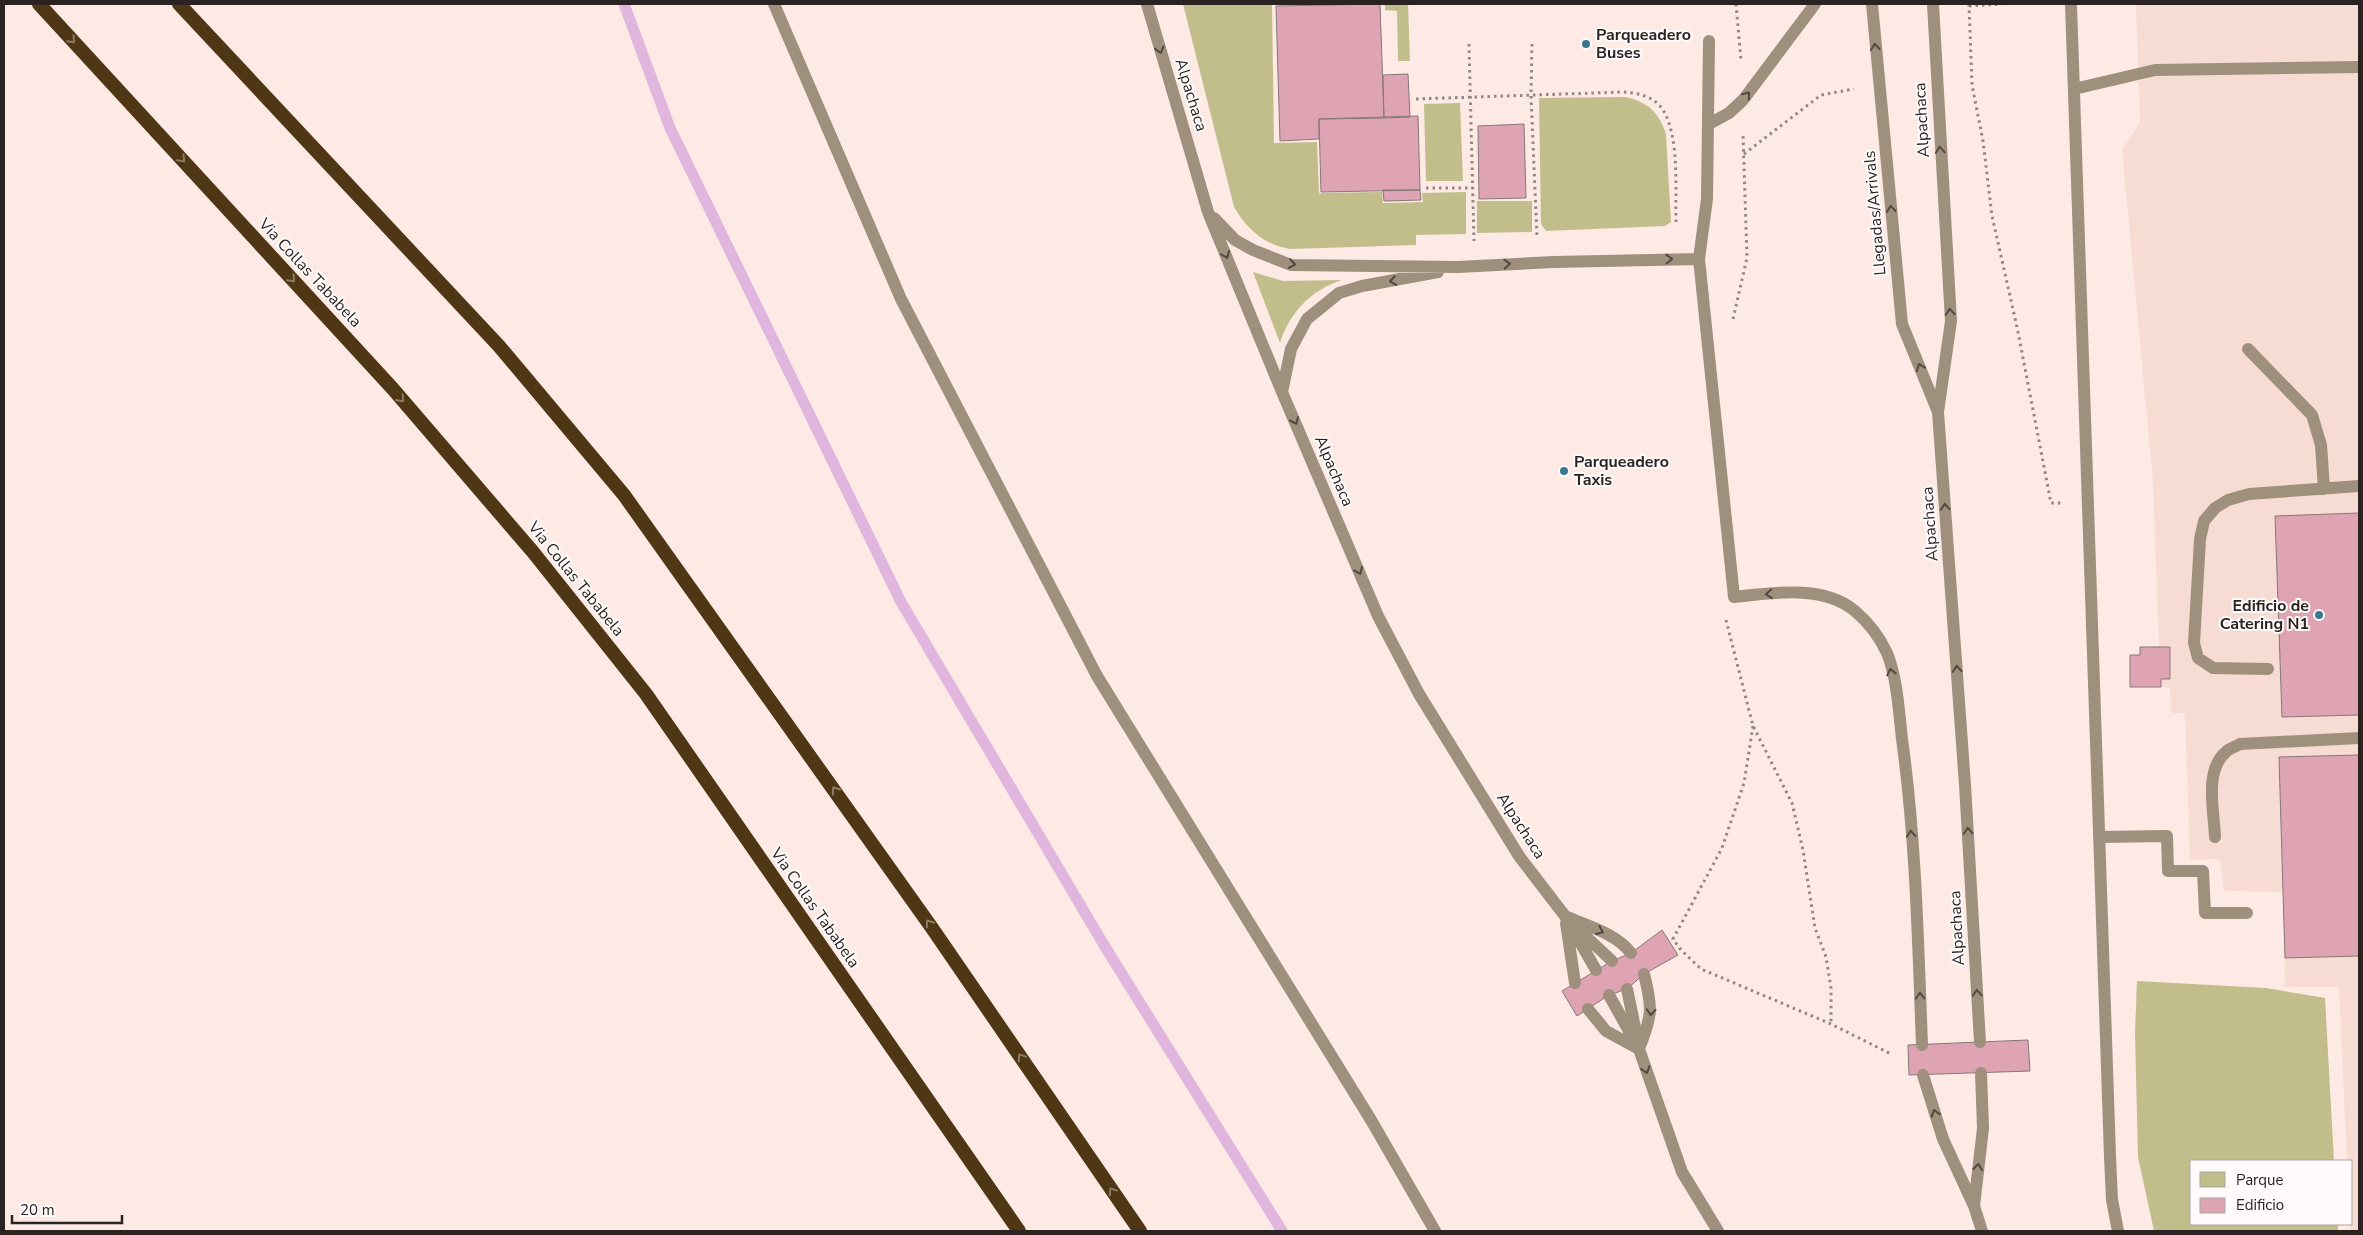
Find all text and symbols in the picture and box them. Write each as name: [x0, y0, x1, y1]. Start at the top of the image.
place label: Parqueadero Buses: [1596, 24, 1691, 64]
one-way arrow: [66, 34, 75, 43]
marker: Parqueadero Buses: [1580, 38, 1592, 50]
one-way arrow: [1870, 43, 1881, 51]
one-way arrow: [1155, 46, 1165, 54]
street label: Alpachaca: [1170, 56, 1212, 134]
street label: Alpachaca: [1909, 82, 1935, 158]
one-way arrow: [1741, 92, 1749, 101]
one-way arrow: [1935, 145, 1946, 153]
street label: Llegadas/Arrivals: [1859, 150, 1891, 276]
one-way arrow: [176, 154, 185, 163]
one-way arrow: [1886, 204, 1897, 212]
street label: Via Collas Tababela: [253, 213, 366, 332]
one-way arrow: [1220, 250, 1230, 259]
one-way arrow: [1665, 254, 1673, 265]
one-way arrow: [1287, 258, 1296, 268]
one-way arrow: [1503, 259, 1511, 270]
one-way arrow: [286, 273, 295, 282]
one-way arrow: [1389, 276, 1397, 286]
one-way arrow: [1945, 308, 1956, 316]
one-way arrow: [1915, 363, 1926, 372]
one-way arrow: [396, 393, 405, 402]
one-way arrow: [1289, 417, 1299, 425]
street label: Alpachaca: [1309, 432, 1359, 510]
place label: Parqueadero Taxis: [1574, 451, 1669, 491]
marker: Parqueadero Taxis: [1558, 465, 1570, 477]
street label: Alpachaca: [1916, 486, 1944, 562]
one-way arrow: [1940, 503, 1951, 511]
street label: Via Collas Tababela: [522, 516, 629, 641]
one-way arrow: [1352, 566, 1363, 575]
one-way arrow: [1765, 588, 1773, 599]
place label: Edificio de Catering N1: [2220, 595, 2309, 635]
marker: Edificio de Catering N1: [2313, 609, 2325, 621]
one-way arrow: [1951, 665, 1962, 673]
one-way arrow: [1887, 668, 1897, 677]
one-way arrow: [832, 787, 840, 796]
street label: Alpachaca: [1491, 789, 1551, 863]
one-way arrow: [1962, 827, 1973, 835]
one-way arrow: [1906, 829, 1917, 837]
street label: Via Collas Tababela: [765, 843, 865, 972]
street label: Alpachaca: [1944, 890, 1970, 966]
one-way arrow: [926, 919, 935, 928]
one-way arrow: [1595, 925, 1604, 936]
one-way arrow: [1972, 989, 1983, 997]
one-way arrow: [1914, 992, 1925, 1000]
one-way arrow: [1645, 1009, 1656, 1017]
one-way arrow: [1018, 1053, 1027, 1063]
one-way arrow: [1640, 1065, 1650, 1074]
one-way arrow: [1931, 1109, 1941, 1118]
legend: [2190, 1160, 2353, 1225]
one-way arrow: [1973, 1162, 1983, 1171]
text: Parque: [2236, 1170, 2284, 1190]
one-way arrow: [1109, 1187, 1118, 1197]
scale bar: [12, 1192, 122, 1224]
text: Edificio: [2236, 1195, 2284, 1215]
text: 20 m: [20, 1200, 55, 1220]

